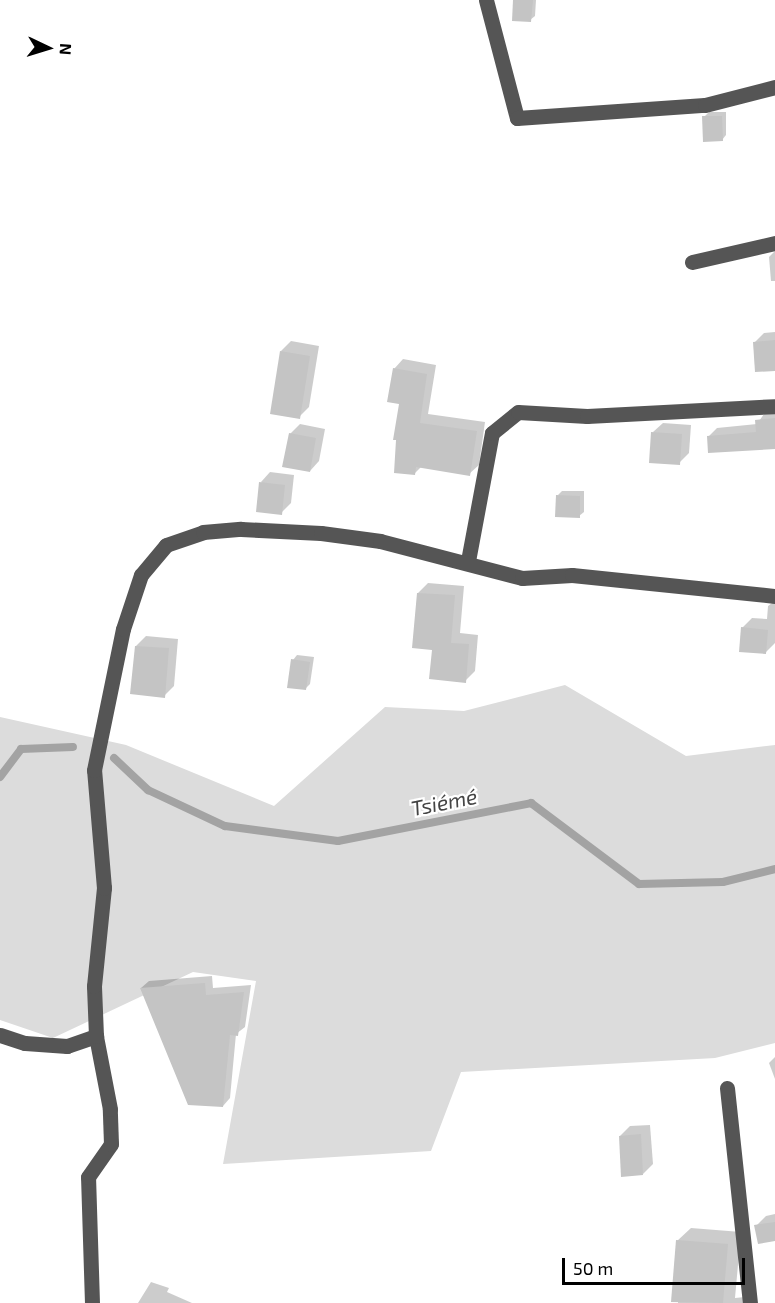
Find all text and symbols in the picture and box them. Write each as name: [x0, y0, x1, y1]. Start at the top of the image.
north arrow: [18, 18, 78, 78]
text: N: [57, 43, 76, 56]
water label: Tsiémé: [409, 783, 479, 821]
scale bar: [565, 1246, 748, 1284]
text: 50 m: [573, 1257, 613, 1279]

